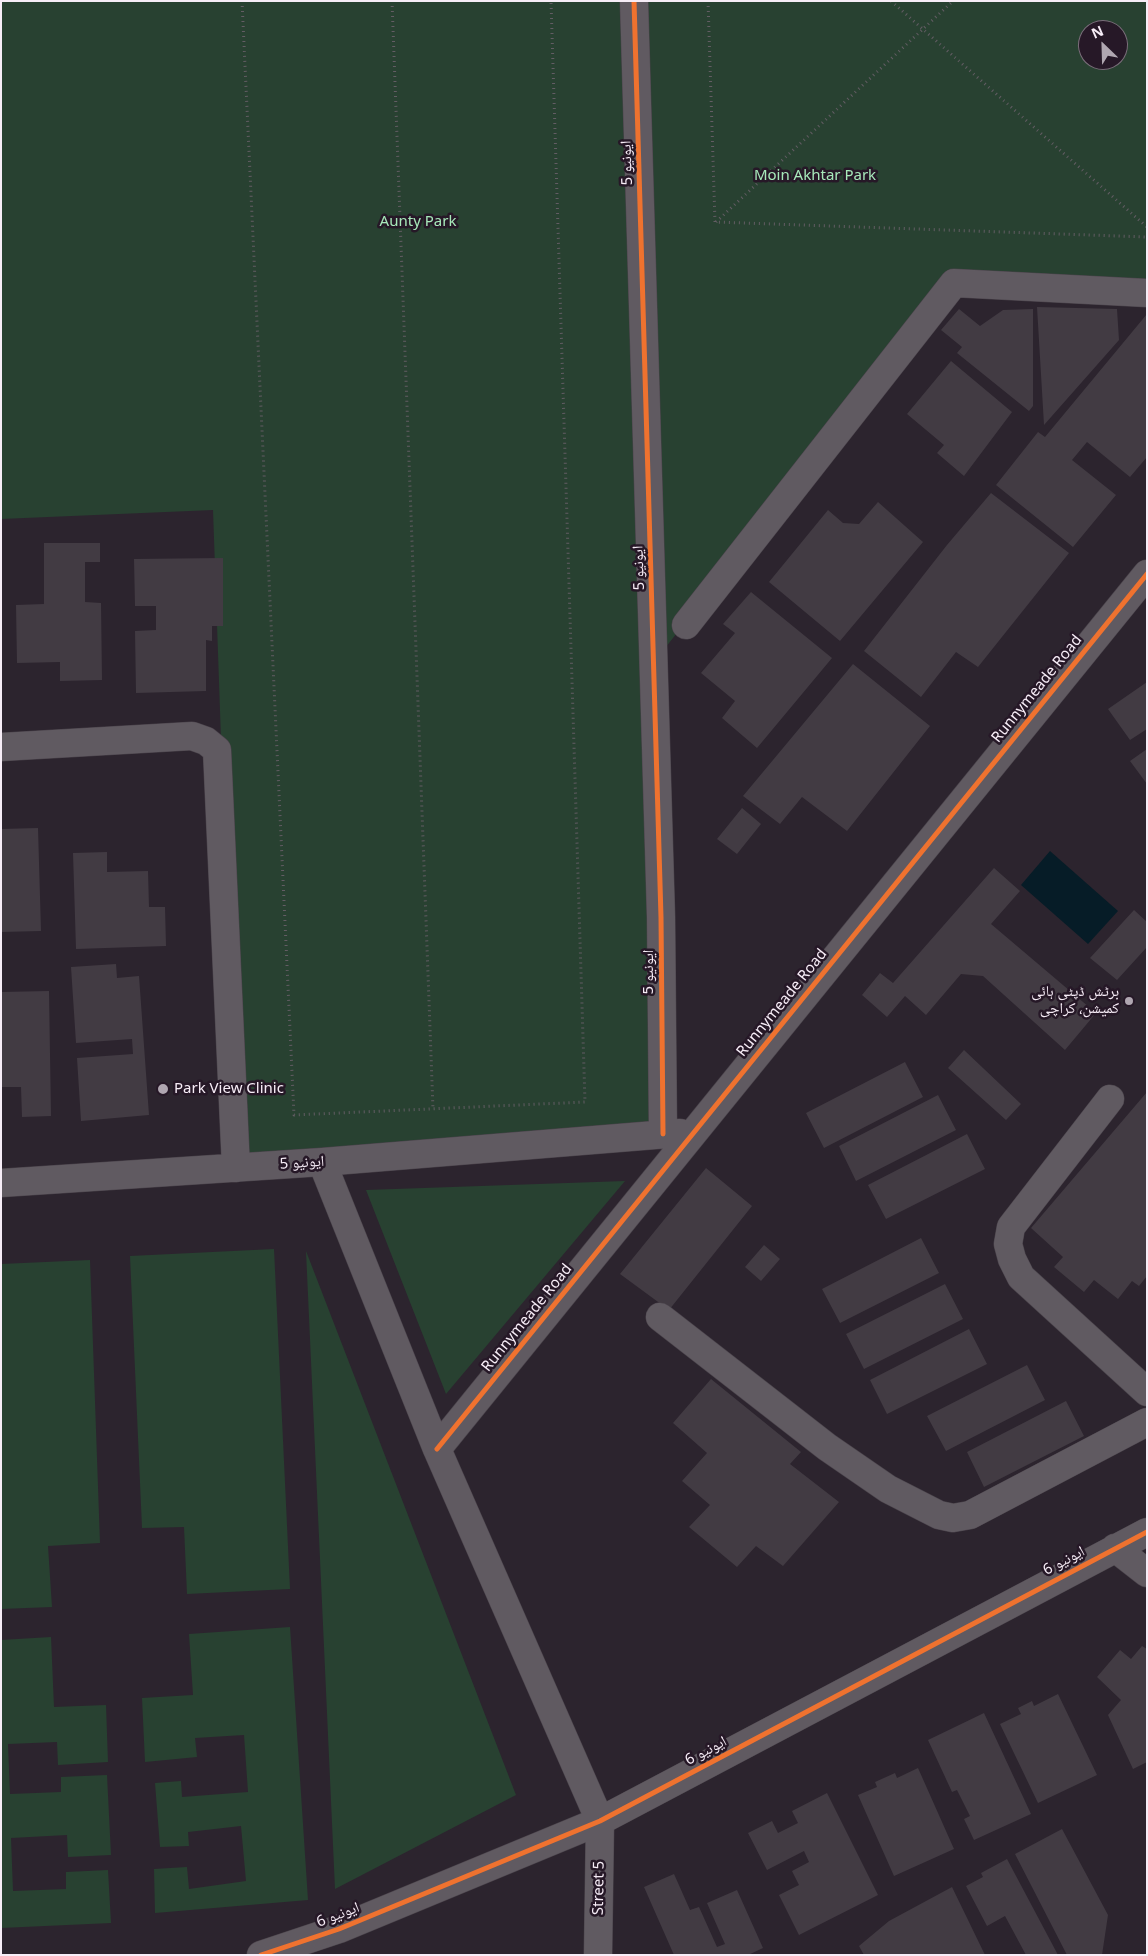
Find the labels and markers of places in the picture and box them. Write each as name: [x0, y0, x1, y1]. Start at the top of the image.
place label: برٹش ڈپٹی ہائی کمیشن، کراچی: [1031, 983, 1119, 1018]
marker: برٹش ڈپٹی ہائی کمیشن، کراچی: [1123, 995, 1135, 1007]
place label: Park View Clinic: [174, 1080, 284, 1098]
marker: Park View Clinic: [156, 1082, 170, 1096]

